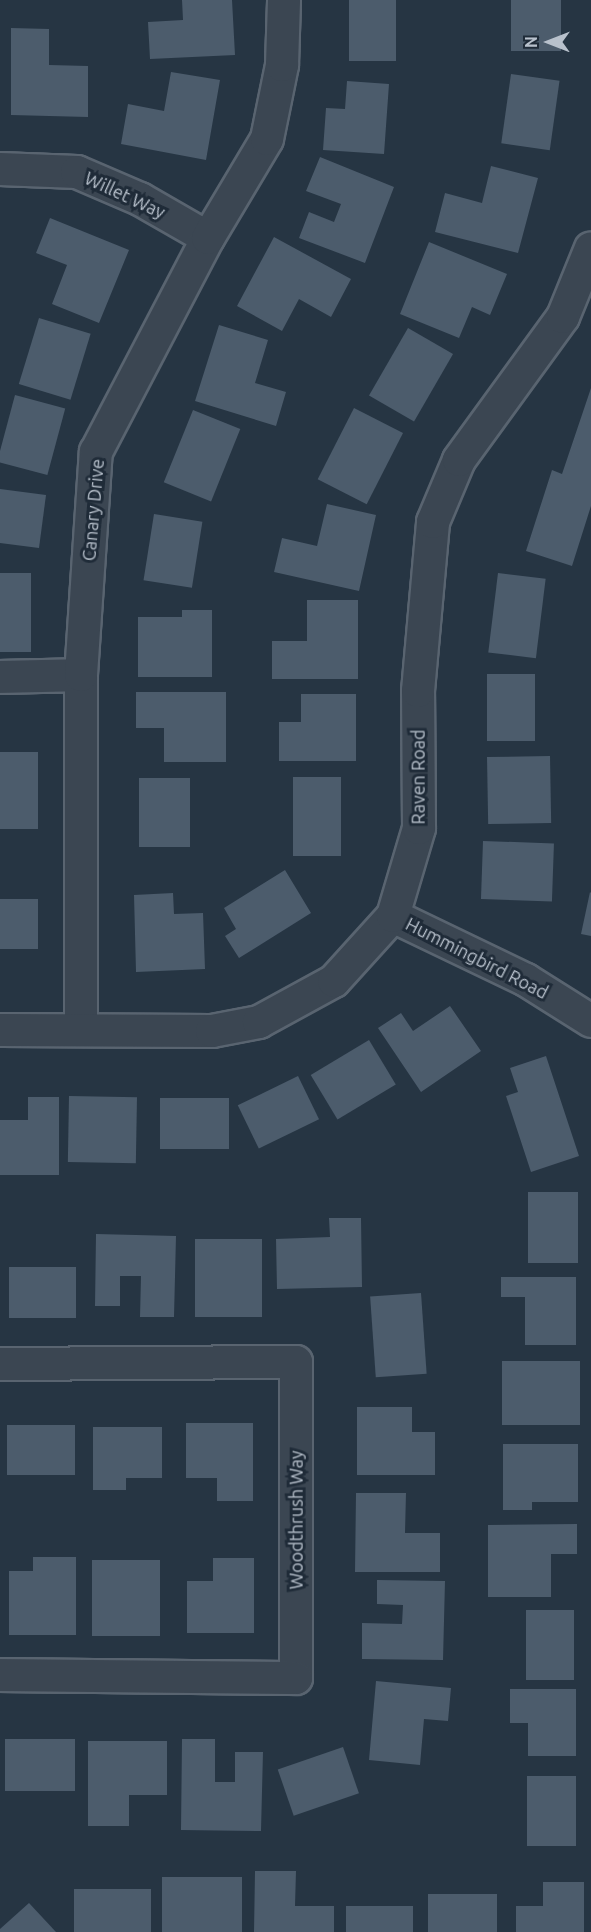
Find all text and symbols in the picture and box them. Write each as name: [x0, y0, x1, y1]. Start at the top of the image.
north arrow: [519, 12, 579, 72]
text: N: [522, 36, 540, 48]
street label: Willet Way: [81, 167, 169, 223]
street label: Canary Drive: [78, 458, 108, 562]
street label: Raven Road: [407, 730, 429, 824]
street label: Hummingbird Road: [402, 913, 552, 1003]
street label: Woodthrush Way: [285, 1451, 307, 1589]

